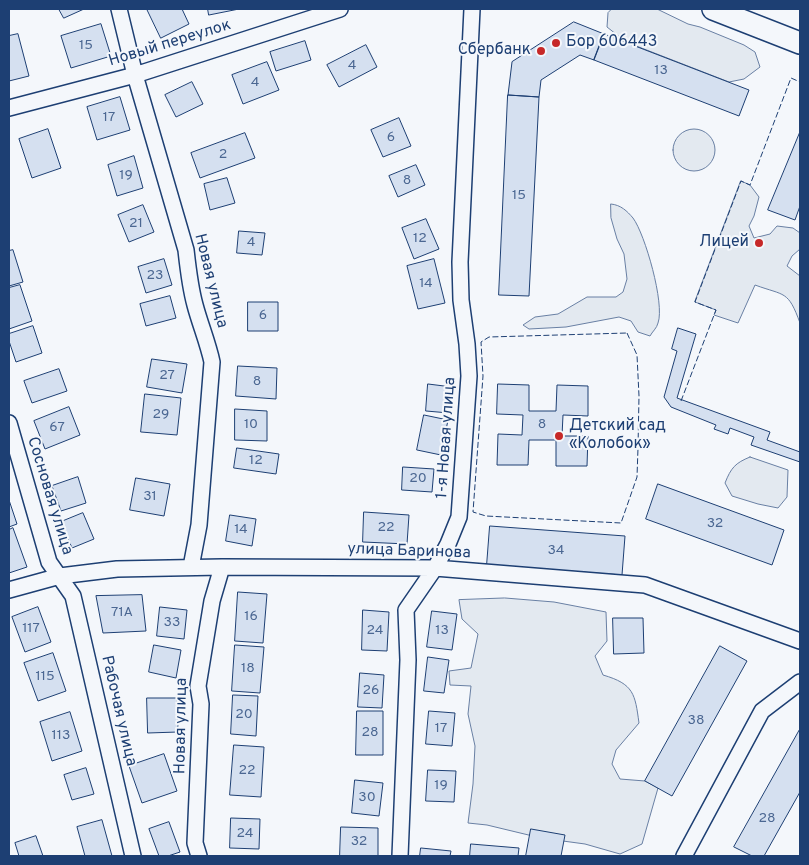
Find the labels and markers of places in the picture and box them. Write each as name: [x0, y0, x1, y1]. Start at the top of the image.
place label: Бор 606443: [566, 33, 657, 53]
marker: Бор 606443: [550, 37, 562, 49]
place label: Сбербанк: [458, 41, 531, 61]
marker: Сбербанк: [535, 45, 547, 57]
place label: Лицей: [699, 233, 749, 253]
marker: Лицей: [753, 237, 765, 249]
place label: Детский сад «Колобок»: [569, 417, 666, 455]
marker: Детский сад «Колобок»: [553, 430, 565, 442]

